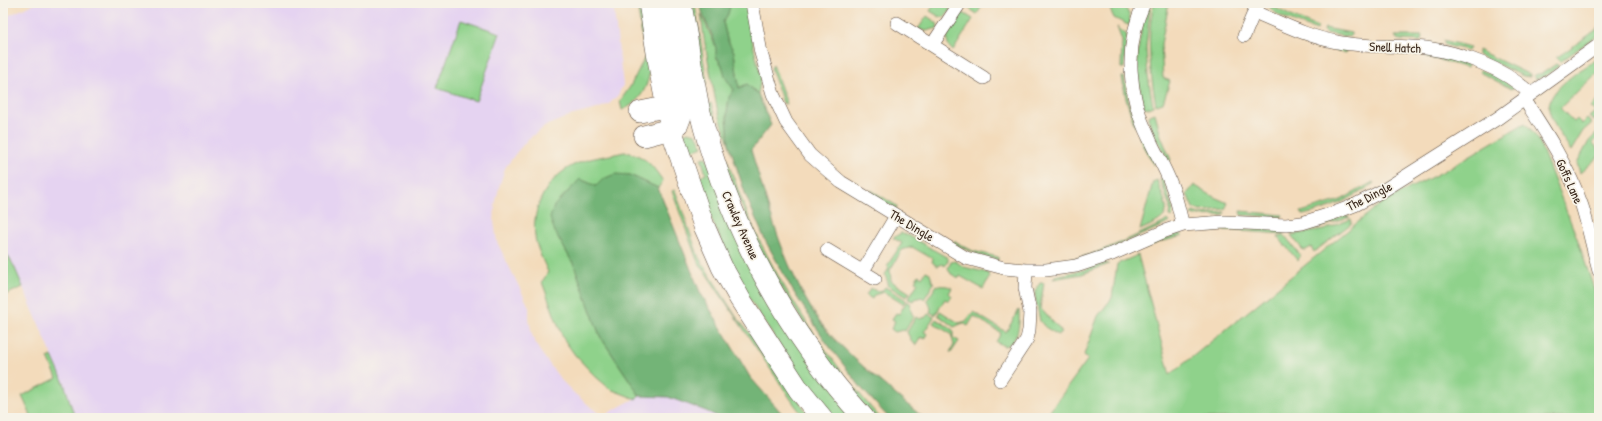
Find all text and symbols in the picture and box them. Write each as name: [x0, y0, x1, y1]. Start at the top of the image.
street label: Snell Hatch: [1369, 37, 1422, 57]
street label: Goffs Lane: [1552, 156, 1588, 206]
street label: The Dingle: [1343, 177, 1395, 215]
street label: Crawley Avenue: [718, 188, 764, 262]
street label: The Dingle: [886, 205, 938, 245]

